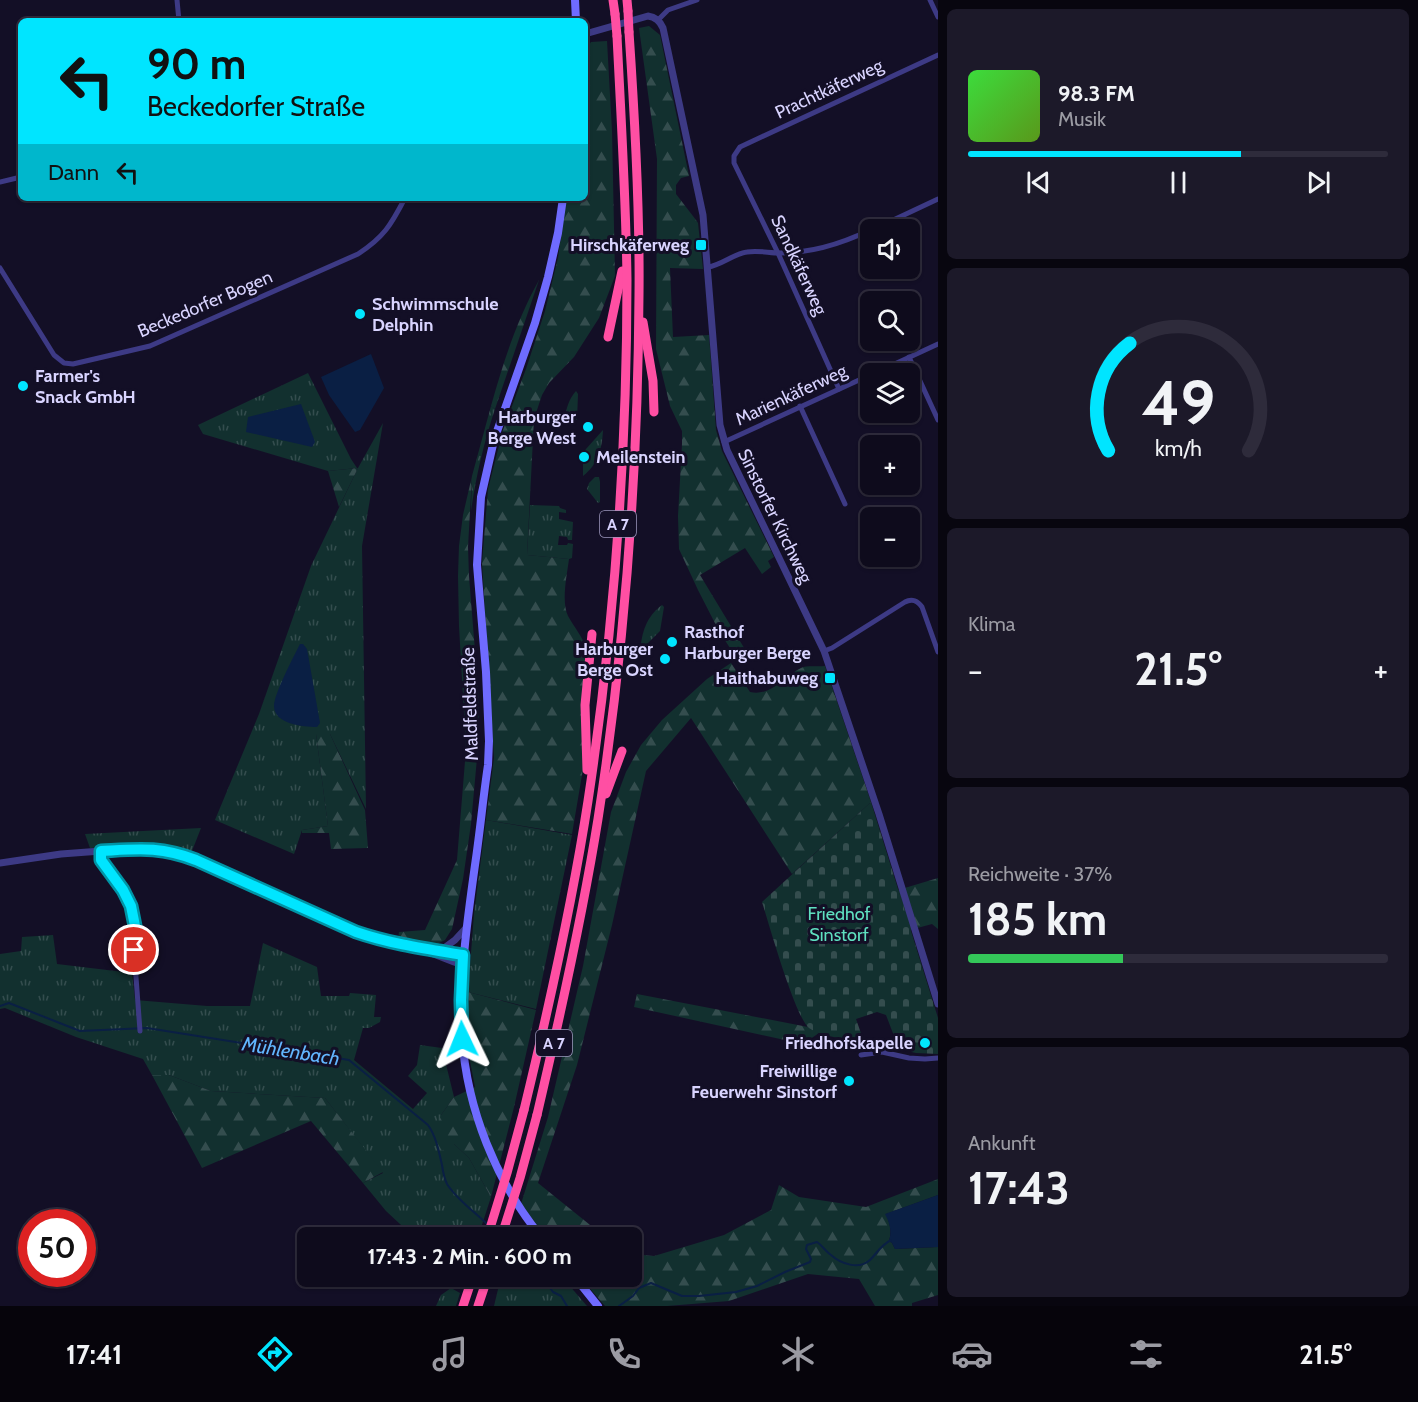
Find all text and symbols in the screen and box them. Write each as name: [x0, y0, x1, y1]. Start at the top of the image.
text: 90 m: [147, 38, 246, 90]
icon: left: [48, 42, 126, 120]
street label: Prachtkäferweg: [772, 54, 887, 124]
text: 98.3 FM: [1058, 80, 1135, 107]
text: Beckedorfer Straße: [147, 90, 365, 123]
text: Musik: [1058, 107, 1106, 131]
icon: left: [111, 156, 144, 189]
text: Dann: [48, 159, 99, 186]
icon: previous: [1022, 166, 1055, 199]
icon: pause: [1162, 166, 1195, 199]
icon: next: [1302, 166, 1335, 199]
street label: Sandkäferweg: [766, 212, 832, 319]
map controls: [860, 219, 920, 567]
button: sound: [860, 219, 920, 279]
place label: Hirschkäferweg: [570, 234, 689, 256]
marker: Hirschkäferweg: [694, 238, 708, 252]
street label: Beckedorfer Bogen: [134, 266, 276, 342]
button: search: [860, 291, 920, 351]
place label: Schwimmschule Delphin: [372, 293, 499, 336]
marker: Schwimmschule Delphin: [353, 307, 367, 321]
street label: Marienkäferweg: [732, 359, 851, 430]
button: layers: [860, 363, 920, 423]
place label: Farmer's Snack GmbH: [35, 365, 136, 408]
text: 49: [1141, 365, 1215, 441]
marker: Farmer's Snack GmbH: [16, 379, 30, 393]
place label: Harburger Berge West: [488, 406, 576, 449]
marker: Harburger Berge West: [581, 420, 595, 434]
button: +: [860, 435, 920, 495]
text: km/h: [1155, 435, 1201, 461]
street label: Sinstorfer Kirchweg: [733, 445, 818, 588]
place label: Meilenstein: [596, 446, 686, 468]
marker: Meilenstein: [577, 450, 591, 464]
button: −: [860, 507, 920, 567]
road number: A 7: [600, 511, 636, 537]
text: Klima: [968, 612, 1015, 636]
place label: Rasthof Harburger Berge: [684, 621, 811, 664]
marker: Rasthof Harburger Berge: [665, 635, 679, 649]
place label: Harburger Berge Ost: [575, 638, 653, 681]
text: 21.5°: [1134, 642, 1222, 696]
street label: Maldfeldstraße: [457, 647, 483, 761]
text: −: [968, 650, 983, 690]
text: +: [1373, 650, 1388, 690]
marker: Harburger Berge Ost: [658, 652, 672, 666]
place label: Haithabuweg: [715, 667, 818, 689]
marker: Haithabuweg: [823, 671, 837, 685]
text: Reichweite · 37%: [968, 862, 1112, 886]
text: 185 km: [968, 892, 1107, 946]
park label: Friedhof Sinstorf: [808, 903, 870, 946]
pin: [108, 924, 159, 975]
icon: arrive: [117, 933, 150, 966]
position arrow: [430, 1007, 494, 1071]
road number: A 7: [536, 1030, 572, 1056]
water label: Mühlenbach: [240, 1031, 341, 1071]
place label: Friedhofskapelle: [785, 1032, 913, 1054]
marker: Friedhofskapelle: [918, 1036, 932, 1050]
place label: Freiwillige Feuerwehr Sinstorf: [691, 1060, 837, 1103]
marker: Freiwillige Feuerwehr Sinstorf: [842, 1074, 856, 1088]
text: Ankunft: [968, 1131, 1035, 1155]
text: 17:43: [968, 1161, 1070, 1215]
speed limit sign: 50: [18, 1209, 96, 1287]
text: 17:43 · 2 Min. · 600 m: [367, 1243, 572, 1270]
icon: directions: [254, 1333, 296, 1375]
icon: music: [429, 1333, 471, 1375]
icon: phone: [603, 1333, 645, 1375]
icon: climate: [777, 1333, 819, 1375]
icon: car: [951, 1333, 993, 1375]
icon: filters: [1125, 1333, 1167, 1375]
text: 17:41: [66, 1338, 122, 1371]
text: 21.5°: [1299, 1338, 1352, 1371]

